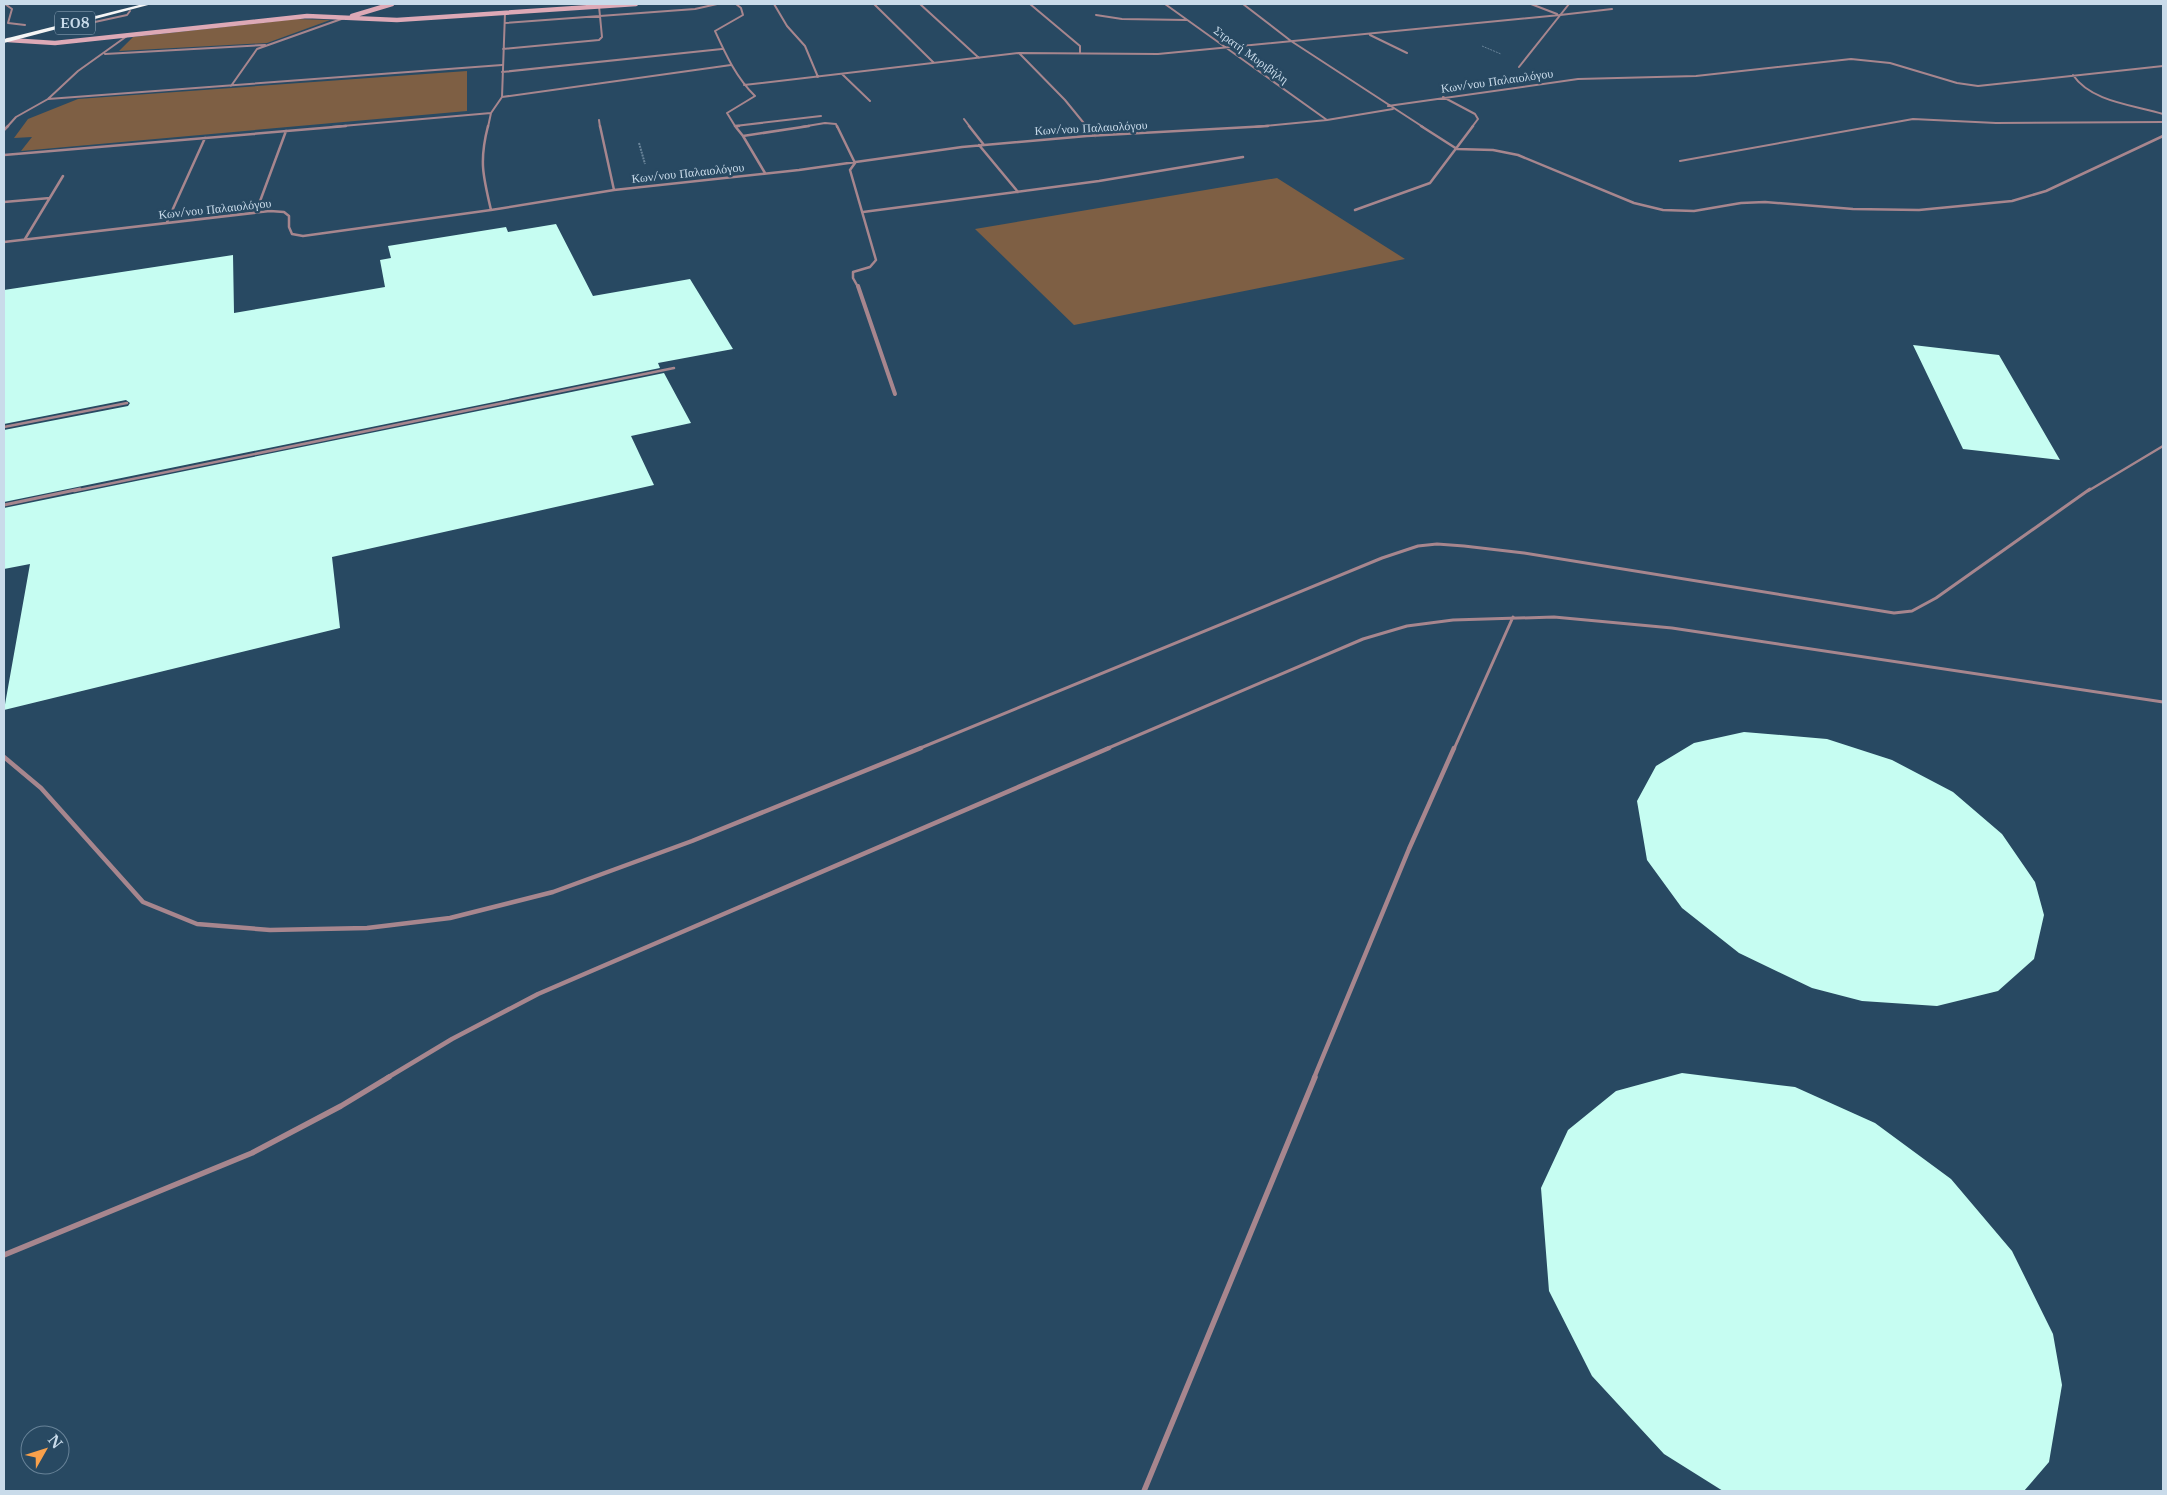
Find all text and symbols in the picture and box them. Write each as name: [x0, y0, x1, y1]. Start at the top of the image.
road number: ΕΟ8: [55, 12, 95, 34]
street label: Στρατή Μυριβήλη: [1211, 22, 1292, 87]
street label: Κων/νου Παλαιολόγου: [1440, 65, 1554, 96]
street label: Κων/νου Παλαιολόγου: [1034, 117, 1148, 138]
street label: Κων/νου Παλαιολόγου: [631, 159, 745, 186]
street label: Κων/νου Παλαιολόγου: [158, 195, 272, 222]
north arrow: [20, 1425, 70, 1475]
text: N: [44, 1431, 66, 1453]

